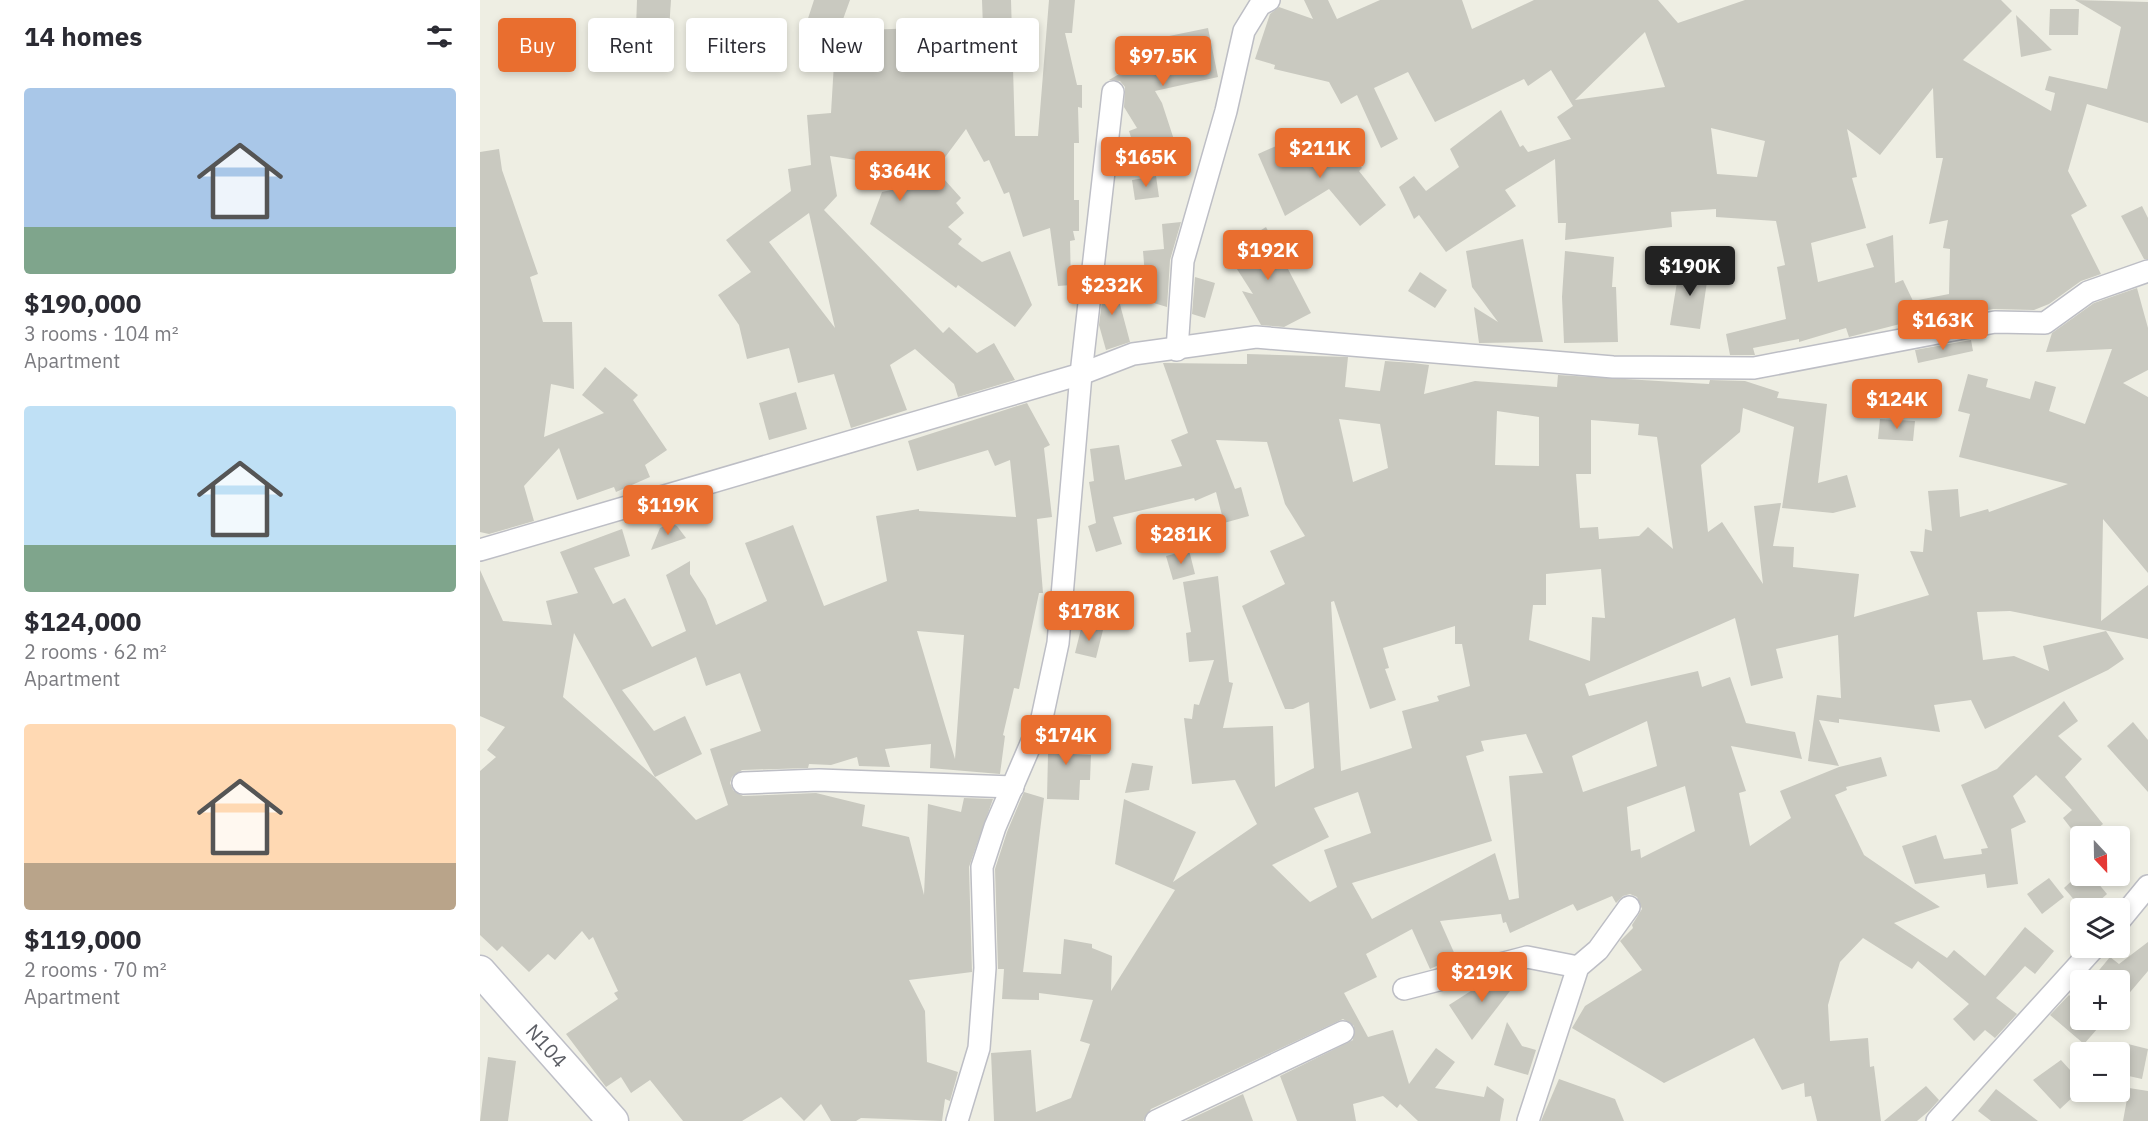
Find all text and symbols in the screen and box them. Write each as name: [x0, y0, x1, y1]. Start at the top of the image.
chip: Buy: [498, 18, 576, 72]
chip: Rent: [588, 18, 674, 72]
chip: Filters: [686, 18, 787, 72]
chip: New: [799, 18, 884, 72]
chip: Apartment: [896, 18, 1039, 72]
text: 14 homes: [24, 19, 142, 53]
icon: filters: [423, 20, 456, 53]
pin: $97.5K: [1114, 36, 1212, 87]
text: $97.5K: [1129, 42, 1197, 69]
icon: home: [186, 127, 294, 235]
pin: $211K: [1278, 128, 1362, 179]
text: $211K: [1289, 134, 1351, 161]
pin: $165K: [1104, 137, 1188, 188]
text: $165K: [1115, 143, 1177, 170]
pin: $364K: [858, 151, 942, 202]
text: $364K: [869, 157, 931, 184]
pin: $192K: [1226, 230, 1310, 281]
text: $192K: [1237, 236, 1299, 263]
pin: $190K: [1648, 246, 1732, 297]
text: $190K: [1659, 252, 1721, 279]
pin: $232K: [1070, 265, 1154, 316]
text: $232K: [1081, 271, 1143, 298]
text: $190,000: [24, 286, 141, 320]
pin: $163K: [1901, 300, 1985, 351]
text: $163K: [1912, 306, 1974, 333]
text: 3 rooms · 104 m²: [24, 320, 179, 347]
text: Apartment: [24, 347, 120, 374]
pin: $124K: [1855, 379, 1939, 430]
text: $124K: [1866, 385, 1928, 412]
icon: home: [186, 445, 294, 553]
pin: $119K: [626, 485, 710, 536]
text: $119K: [637, 491, 699, 518]
pin: $281K: [1139, 514, 1223, 565]
text: $281K: [1150, 520, 1212, 547]
pin: $178K: [1047, 591, 1131, 642]
text: $178K: [1058, 597, 1120, 624]
text: $124,000: [24, 604, 141, 638]
text: 2 rooms · 62 m²: [24, 638, 167, 665]
text: Apartment: [24, 665, 120, 692]
pin: $174K: [1024, 715, 1108, 766]
text: $174K: [1035, 721, 1097, 748]
icon: home: [186, 763, 294, 871]
north arrow: [2070, 826, 2130, 886]
map controls: [2070, 826, 2130, 1102]
button: layers: [2070, 898, 2130, 958]
text: $119,000: [24, 922, 141, 956]
pin: $219K: [1440, 952, 1524, 1003]
text: 2 rooms · 70 m²: [24, 956, 167, 983]
text: $219K: [1451, 958, 1513, 985]
button: +: [2070, 970, 2130, 1030]
text: Apartment: [24, 983, 120, 1010]
street label: N104: [520, 1018, 573, 1073]
button: −: [2070, 1042, 2130, 1102]

